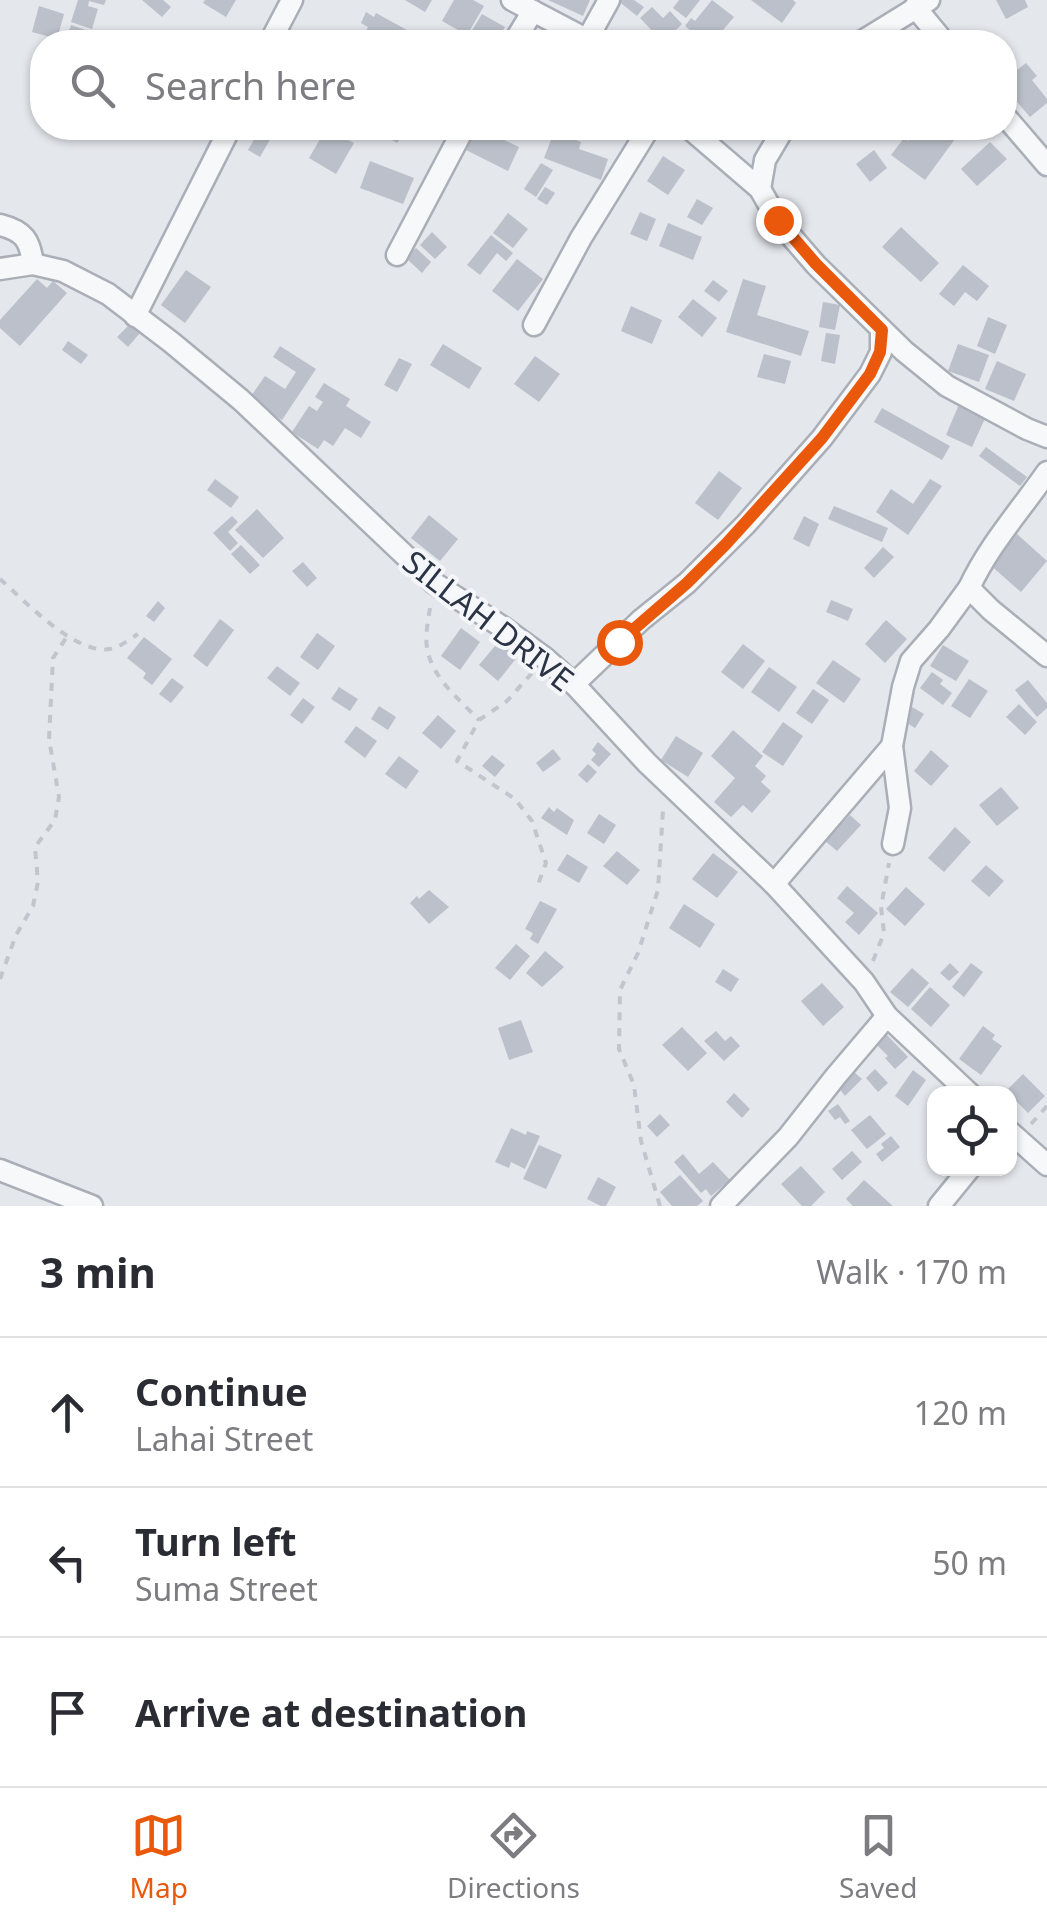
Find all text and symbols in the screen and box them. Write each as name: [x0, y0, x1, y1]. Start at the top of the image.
search box: [30, 30, 1017, 140]
icon: search: [65, 58, 120, 113]
text: Search here: [145, 59, 356, 111]
route end: [756, 198, 802, 244]
street label: SILLAH DRIVE: [395, 540, 583, 700]
route start: [597, 620, 643, 666]
map controls: [927, 1086, 1017, 1176]
button: locate: [927, 1086, 1017, 1176]
text: 3 min: [40, 1243, 156, 1300]
text: Walk · 170 m: [816, 1250, 1007, 1293]
text: Continue: [135, 1365, 308, 1417]
icon: ahead: [40, 1385, 95, 1440]
text: 120 m: [914, 1391, 1007, 1434]
text: Lahai Street: [135, 1417, 313, 1460]
text: Turn left: [135, 1515, 297, 1567]
icon: left: [40, 1535, 95, 1590]
text: 50 m: [932, 1541, 1007, 1584]
text: Suma Street: [135, 1567, 318, 1610]
icon: arrive: [40, 1685, 95, 1740]
text: Arrive at destination: [135, 1686, 527, 1738]
tab: Map: [130, 1808, 188, 1906]
tab: Directions: [447, 1808, 580, 1906]
tab: Saved: [839, 1808, 917, 1906]

